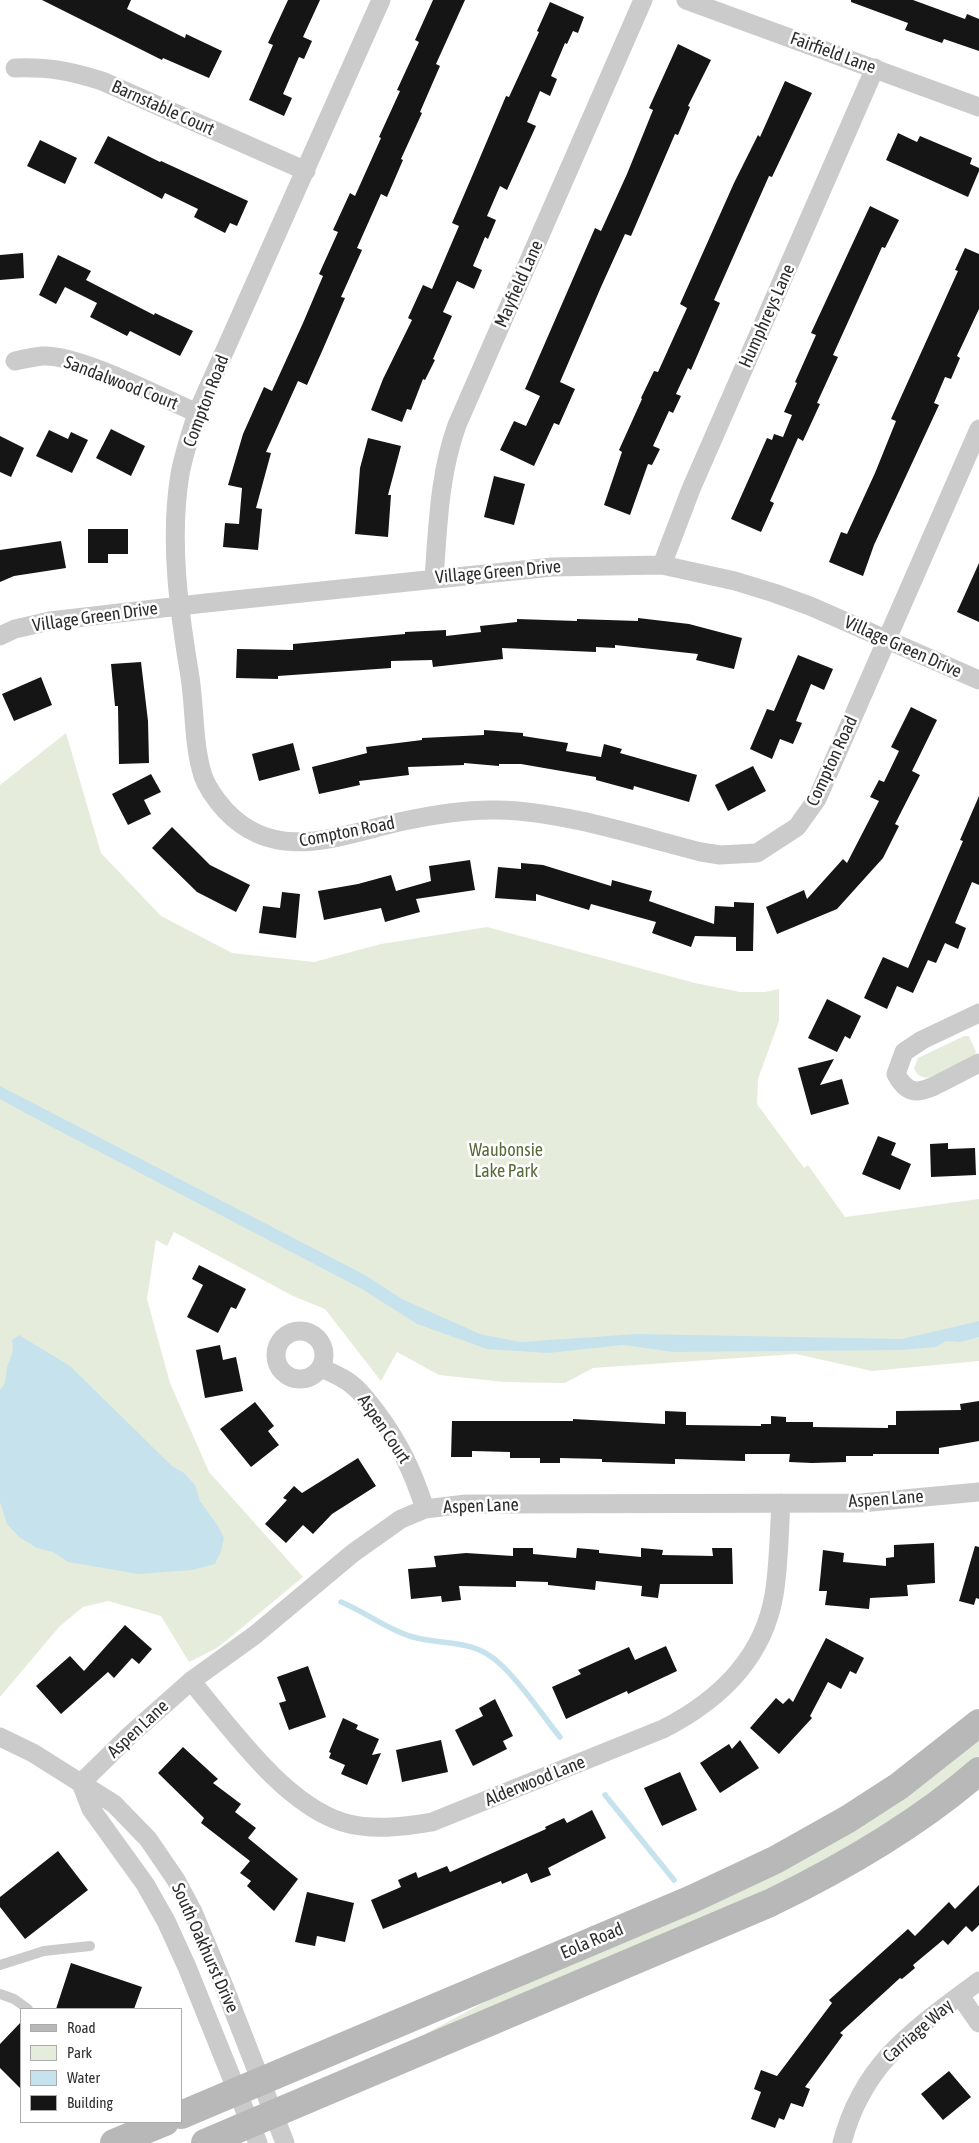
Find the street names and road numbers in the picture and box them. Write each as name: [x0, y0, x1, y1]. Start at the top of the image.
street label: Fairfield Lane: [787, 28, 879, 78]
street label: Barnstable Court: [108, 76, 218, 140]
street label: Mayfield Lane: [490, 237, 548, 331]
street label: Humphreys Lane: [735, 261, 799, 371]
street label: Sandalwood Court: [61, 351, 181, 415]
street label: Compton Road: [179, 352, 233, 450]
street label: Village Green Drive: [434, 556, 562, 588]
street label: Village Green Drive: [31, 598, 159, 636]
street label: Village Green Drive: [841, 611, 965, 683]
street label: Compton Road: [802, 712, 862, 810]
street label: Compton Road: [297, 812, 397, 852]
street label: Aspen Court: [353, 1390, 415, 1468]
street label: Aspen Lane: [848, 1486, 924, 1512]
street label: Aspen Lane: [443, 1494, 519, 1518]
street label: Aspen Lane: [103, 1695, 173, 1763]
street label: Alderwood Lane: [482, 1751, 588, 1811]
street label: South Oakhurst Drive: [167, 1880, 243, 2016]
street label: Eola Road: [557, 1918, 627, 1964]
street label: Carriage Way: [878, 1995, 958, 2067]

